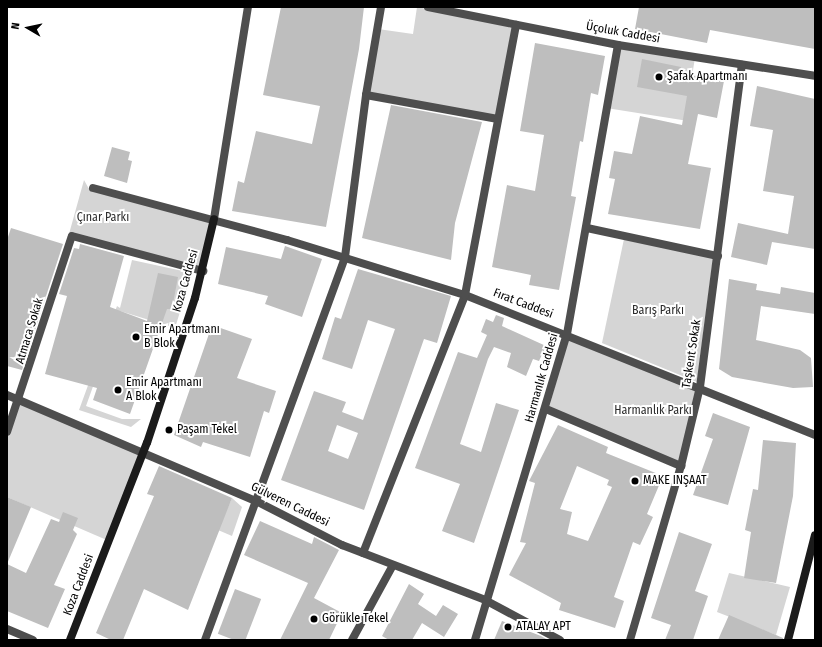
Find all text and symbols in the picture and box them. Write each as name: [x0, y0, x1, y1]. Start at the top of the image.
north arrow: [8, 8, 48, 48]
street label: Üçoluk Caddesi: [585, 19, 661, 47]
text: N: [9, 22, 23, 30]
place label: Şafak Apartmanı: [667, 70, 748, 84]
marker: Şafak Apartmanı: [654, 72, 664, 82]
park label: Çınar Parkı: [77, 211, 129, 225]
street label: Koza Caddesi: [170, 248, 202, 314]
street label: Fırat Caddesi: [491, 286, 555, 322]
street label: Atmaca Sokak: [13, 296, 47, 366]
park label: Barış Parkı: [632, 304, 684, 318]
street label: Taşkent Sokak: [679, 319, 705, 389]
place label: Emir Apartmanı B Blok: [144, 323, 220, 351]
marker: Emir Apartmanı B Blok: [131, 332, 141, 342]
street label: Harmanlık Caddesi: [522, 332, 562, 424]
place label: Emir Apartmanı A Blok: [126, 376, 202, 404]
marker: Emir Apartmanı A Blok: [113, 385, 123, 395]
park label: Harmanlık Parkı: [614, 404, 692, 418]
place label: Paşam Tekel: [177, 423, 237, 437]
marker: Paşam Tekel: [164, 425, 174, 435]
place label: MAKE INŞAAT: [643, 474, 707, 488]
marker: MAKE INŞAAT: [630, 476, 640, 486]
street label: Gülveren Caddesi: [249, 480, 331, 530]
street label: Koza Caddesi: [61, 552, 97, 618]
place label: Görükle Tekel: [322, 612, 389, 626]
marker: Görükle Tekel: [309, 614, 319, 624]
place label: ATALAY APT: [516, 620, 571, 634]
marker: ATALAY APT: [503, 622, 513, 632]

